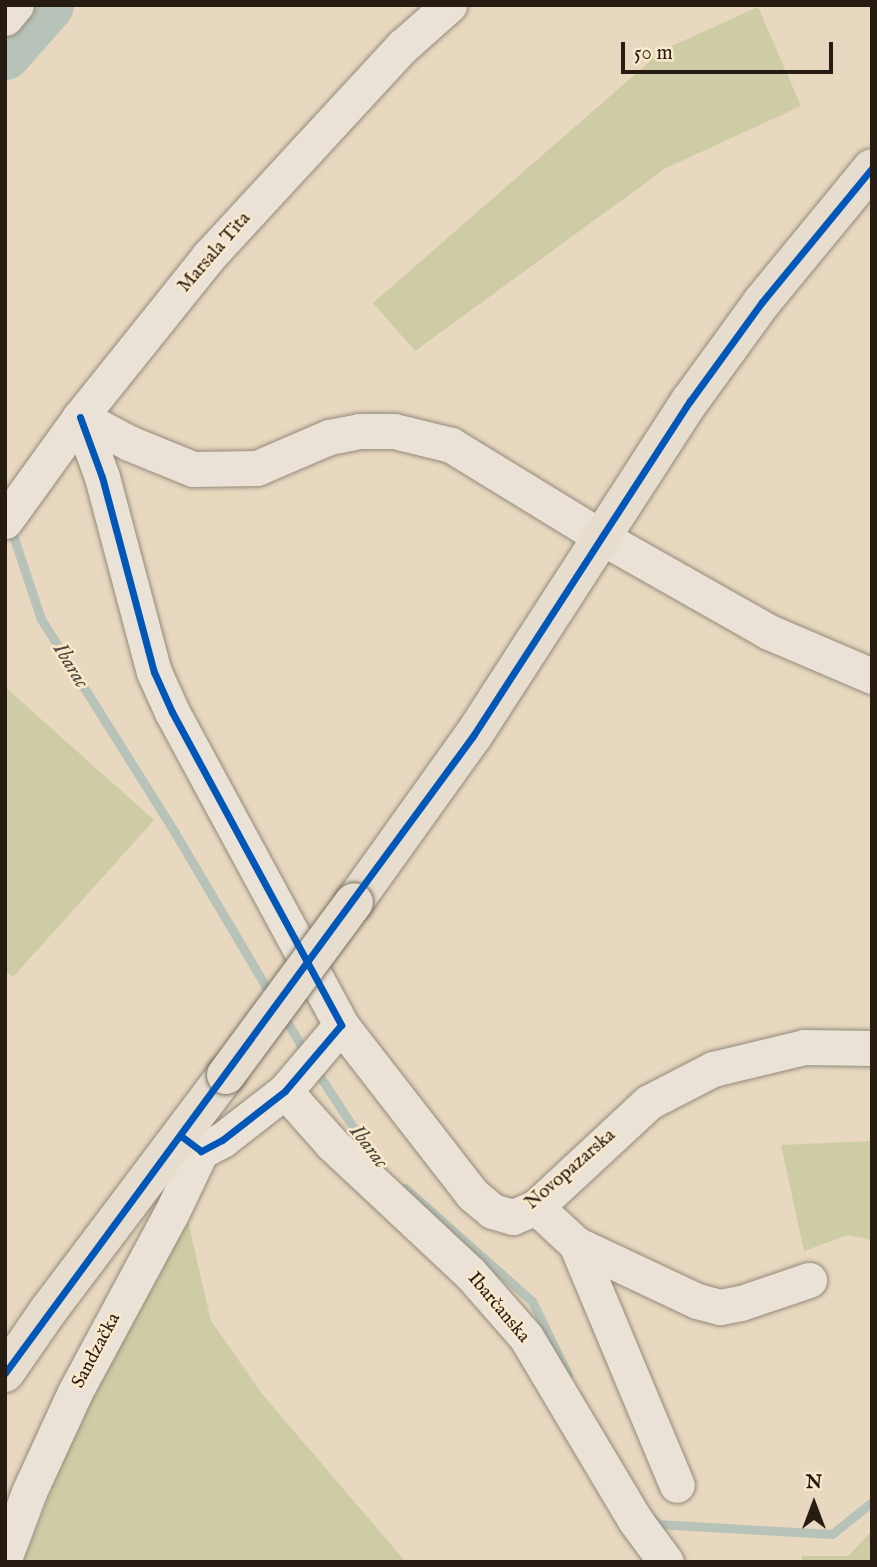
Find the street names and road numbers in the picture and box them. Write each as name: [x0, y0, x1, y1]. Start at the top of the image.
street label: Marsala Tita: [174, 208, 256, 298]
street label: Novopazarska: [521, 1125, 621, 1215]
street label: Ibarčanska: [462, 1268, 534, 1348]
street label: Sandzačka: [68, 1310, 126, 1392]

